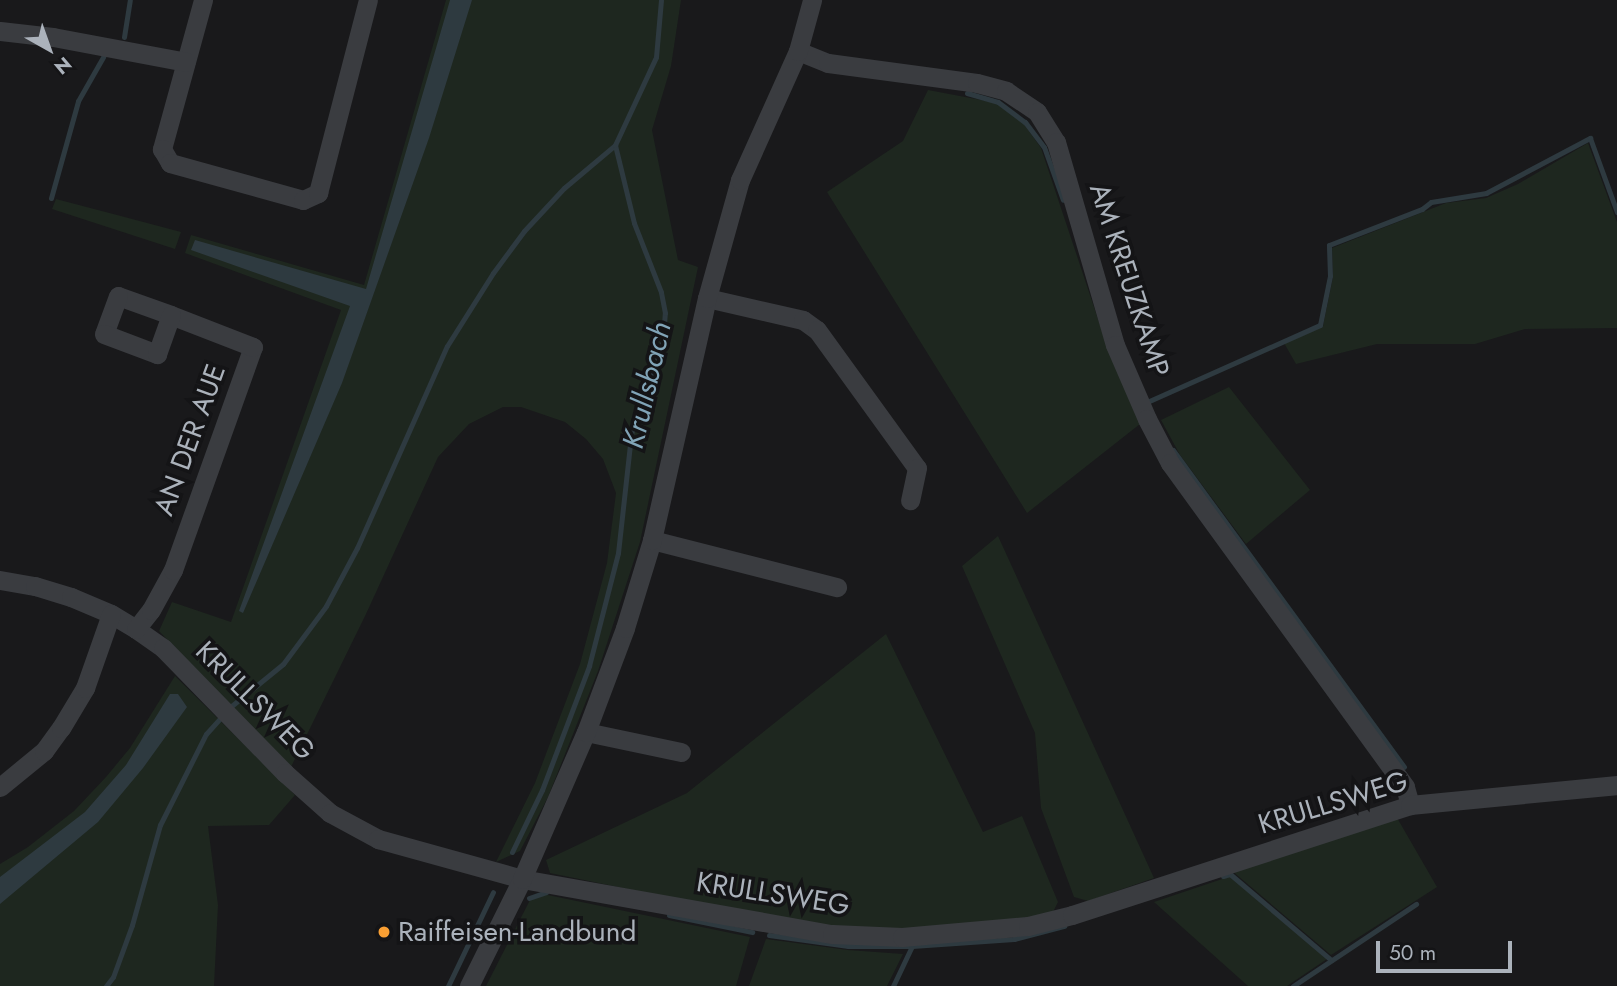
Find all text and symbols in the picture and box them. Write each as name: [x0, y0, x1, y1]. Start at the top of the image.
north arrow: [14, 14, 84, 84]
text: N: [48, 50, 77, 81]
street label: AM KREUZKAMP: [1082, 179, 1176, 381]
water label: Krullsbach: [615, 318, 679, 452]
street label: AN DER AUE: [147, 360, 233, 520]
street label: KRULLSWEG: [189, 635, 321, 767]
street label: KRULLSWEG: [1254, 764, 1412, 842]
street label: KRULLSWEG: [694, 865, 852, 923]
place label: Raiffeisen-Landbund: [398, 915, 636, 949]
marker: Raiffeisen-Landbund: [376, 924, 392, 940]
scale bar: [1379, 926, 1516, 970]
text: 50 m: [1389, 938, 1436, 968]

